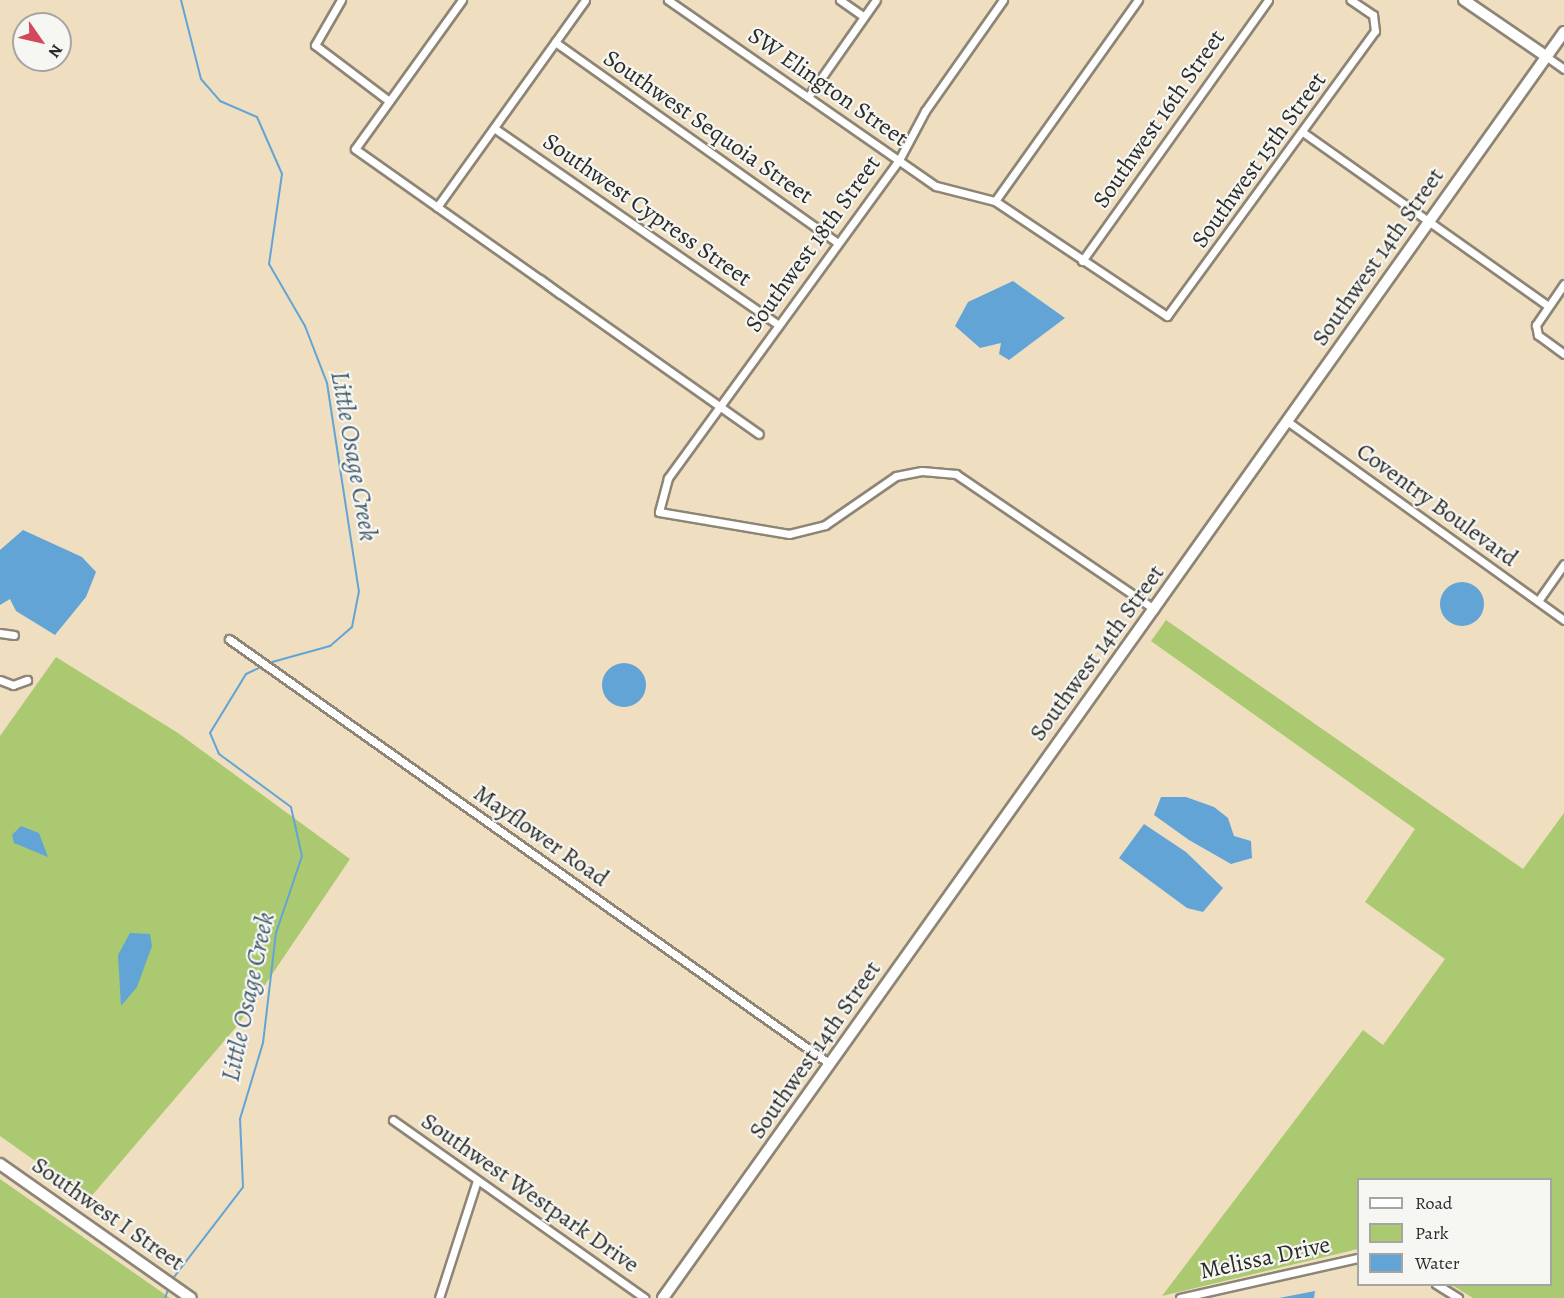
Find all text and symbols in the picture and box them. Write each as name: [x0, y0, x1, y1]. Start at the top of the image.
north arrow: [12, 12, 72, 72]
street label: SW Elington Street: [742, 21, 914, 153]
street label: Southwest 16th Street: [1087, 24, 1231, 214]
text: N: [43, 40, 68, 62]
street label: Southwest Sequoia Street: [598, 44, 818, 210]
street label: Southwest 15th Street: [1186, 67, 1332, 253]
street label: Southwest Cypress Street: [537, 127, 757, 293]
street label: Southwest 18th Street: [739, 150, 887, 338]
street label: Southwest 14th Street: [1306, 162, 1450, 352]
water label: Little Osage Creek: [324, 369, 384, 543]
street label: Coventry Boulevard: [1351, 437, 1523, 573]
street label: Southwest 14th Street: [1023, 559, 1171, 747]
street label: Mayflower Road: [468, 779, 614, 893]
water label: Little Osage Creek: [215, 910, 281, 1084]
street label: Southwest 14th Street: [743, 955, 887, 1145]
street label: Southwest Westpark Drive: [415, 1107, 645, 1279]
street label: Southwest I Street: [26, 1151, 190, 1277]
legend: [1357, 1178, 1552, 1286]
text: Road: [1415, 1191, 1452, 1215]
text: Park: [1415, 1221, 1449, 1245]
street label: Melissa Drive: [1197, 1230, 1333, 1286]
text: Water: [1415, 1251, 1460, 1275]

